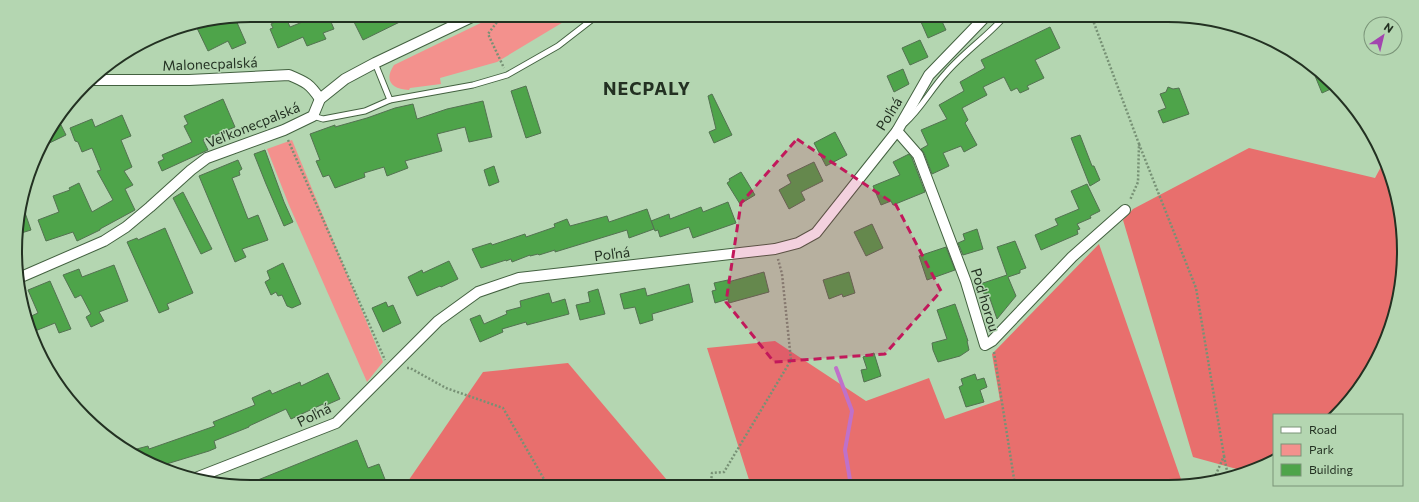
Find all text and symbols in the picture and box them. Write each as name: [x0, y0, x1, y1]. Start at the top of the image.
north arrow: [1363, 16, 1403, 56]
text: N: [1382, 20, 1396, 35]
street label: Malonecpalská: [162, 53, 258, 74]
district label: NECPALY: [603, 77, 691, 99]
street label: Poľná: [872, 94, 905, 133]
street label: Veľkonecpalská: [204, 98, 302, 151]
street label: Poľná: [593, 243, 631, 264]
street label: Pod horou: [968, 266, 1003, 334]
street label: Poľná: [294, 399, 334, 430]
legend: [1273, 414, 1403, 486]
text: Road: [1309, 422, 1337, 436]
text: Park: [1309, 442, 1335, 456]
text: Building: [1309, 462, 1353, 476]

